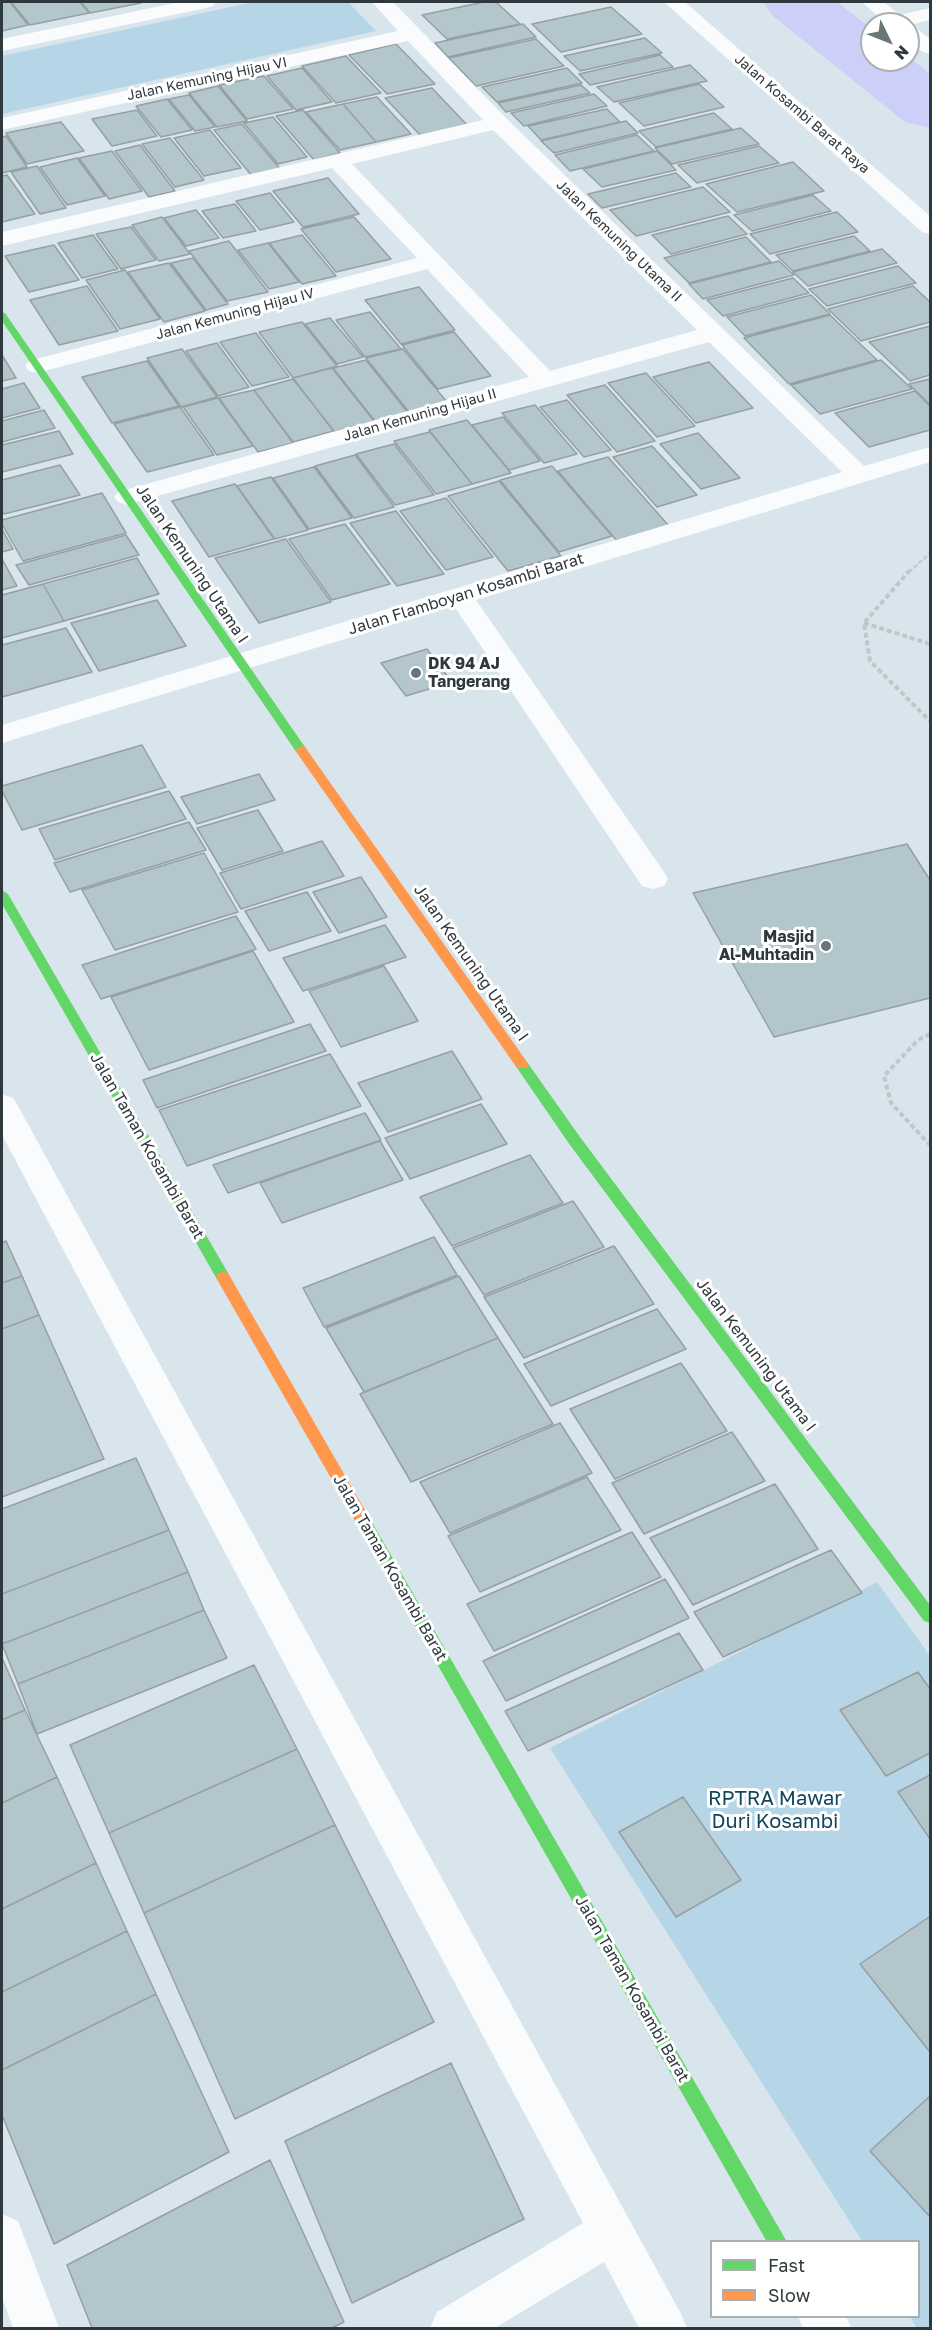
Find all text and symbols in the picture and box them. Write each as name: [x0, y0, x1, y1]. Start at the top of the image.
north arrow: [860, 12, 920, 72]
text: N: [890, 42, 913, 64]
street label: Jalan Kosambi Barat Raya: [731, 51, 873, 177]
street label: Jalan Kemuning Hijau VI: [125, 54, 289, 104]
street label: Jalan Kemuning Utama II: [553, 177, 685, 305]
street label: Jalan Kemuning Hijau IV: [154, 285, 316, 343]
street label: Jalan Kemuning Hijau II: [342, 385, 498, 445]
street label: Jalan Kemuning Utama I: [132, 481, 252, 647]
street label: Jalan Flamboyan Kosambi Barat: [346, 549, 586, 639]
place label: DK 94 AJ Tangerang: [428, 654, 510, 692]
marker: DK 94 AJ Tangerang: [409, 666, 423, 680]
street label: Jalan Kemuning Utama I: [410, 881, 532, 1045]
place label: Masjid Al-Muhtadin: [719, 927, 814, 965]
marker: Masjid Al-Muhtadin: [819, 939, 833, 953]
street label: Jalan Taman Kosambi Barat: [86, 1050, 208, 1242]
street label: Jalan Kemuning Utama I: [692, 1275, 820, 1435]
street label: Jalan Taman Kosambi Barat: [329, 1472, 451, 1664]
park label: RPTRA Mawar Duri Kosambi: [708, 1787, 842, 1834]
street label: Jalan Taman Kosambi Barat: [571, 1893, 693, 2085]
legend: [710, 2240, 920, 2318]
text: Fast: [768, 2254, 805, 2276]
text: Slow: [768, 2284, 810, 2306]

